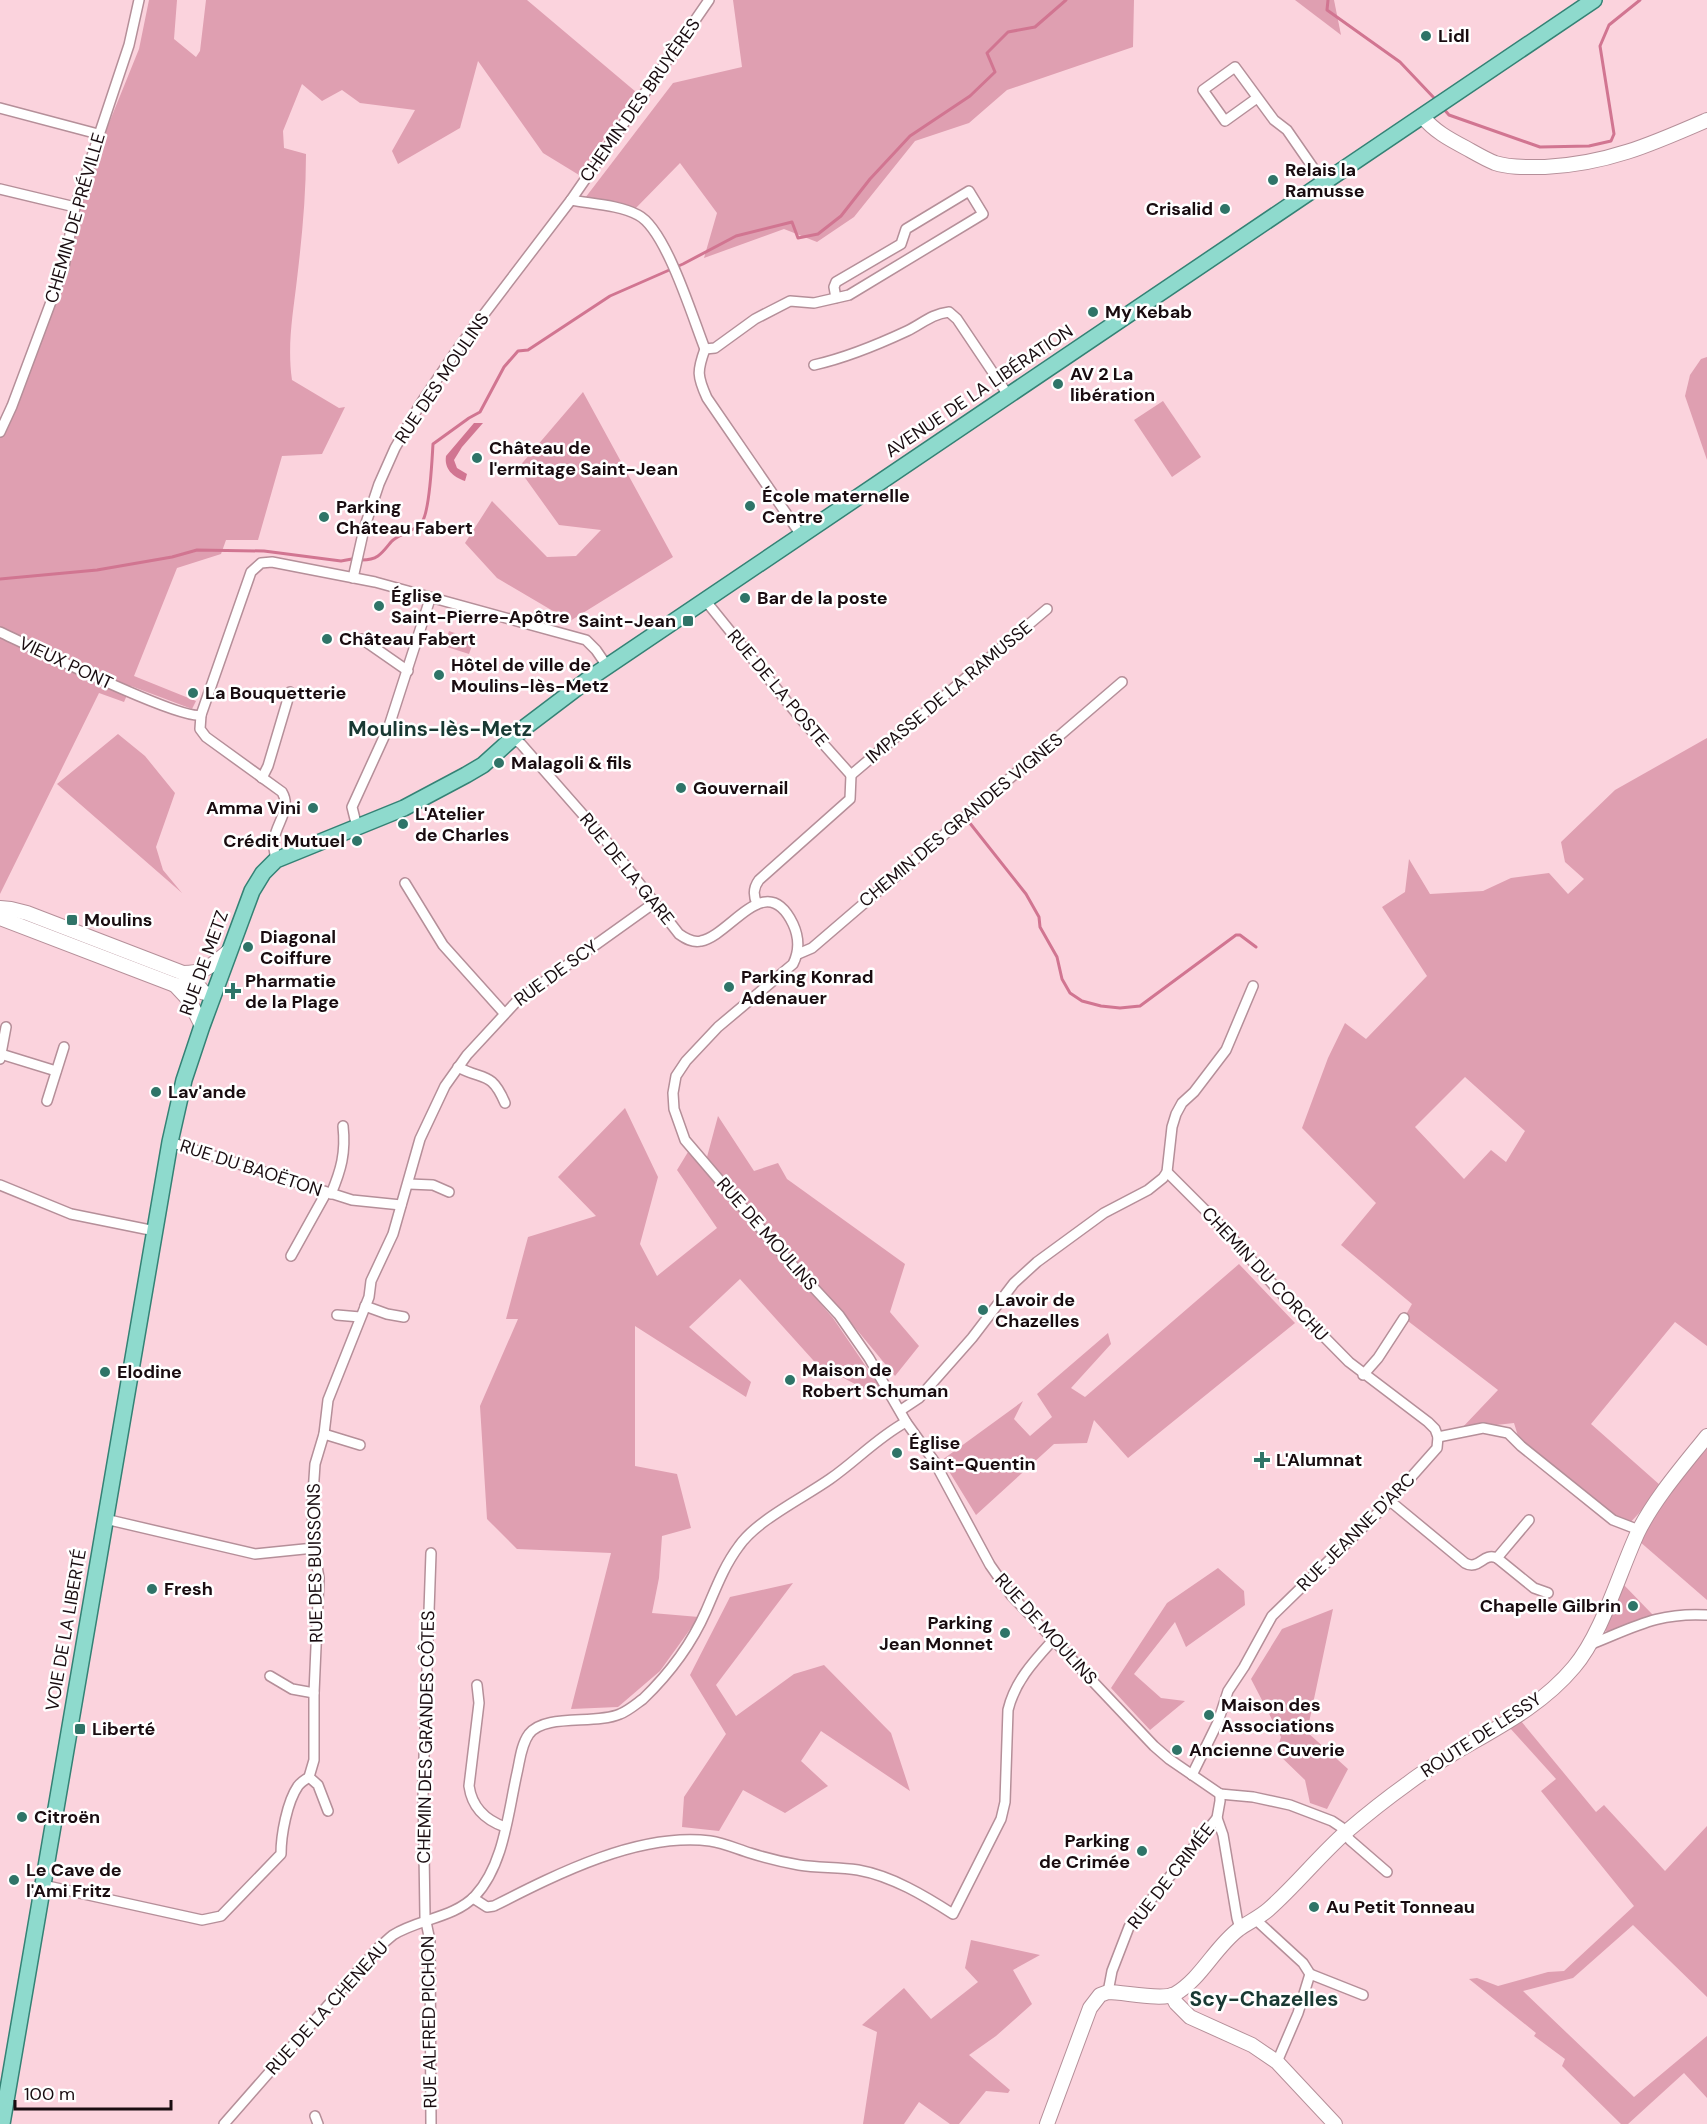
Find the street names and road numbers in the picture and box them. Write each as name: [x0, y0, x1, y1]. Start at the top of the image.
street label: CHEMIN DES BRUYÈRES: [574, 13, 706, 187]
street label: CHEMIN DE PRÉVILLE: [39, 130, 111, 306]
street label: RUE DES MOULINS: [389, 308, 495, 448]
street label: AVENUE DE LA LIBÉRATION: [880, 319, 1078, 463]
street label: IMPASSE DE LA RAMUSSE: [861, 615, 1037, 769]
street label: RUE DE LA POSTE: [722, 624, 834, 752]
street label: VIEUX PONT: [15, 631, 117, 695]
street label: CHEMIN DES GRANDES VIGNES: [854, 728, 1068, 912]
street label: RUE DE LA GARE: [574, 808, 680, 930]
street label: RUE DE METZ: [174, 907, 234, 1019]
street label: RUE DE SCY: [509, 934, 603, 1012]
street label: RUE DU BAOËTON: [177, 1134, 325, 1202]
street label: RUE DE MOULINS: [711, 1172, 823, 1296]
street label: CHEMIN DU CORCHU: [1196, 1202, 1334, 1346]
street label: RUE JEANNE D'ARC: [1292, 1468, 1420, 1596]
street label: RUE DES BUISSONS: [302, 1483, 328, 1643]
street label: VOIE DE LA LIBERTÉ: [40, 1547, 92, 1713]
street label: RUE DE MOULINS: [990, 1568, 1102, 1690]
street label: CHEMIN DES GRANDES CÔTES: [412, 1610, 440, 1864]
street label: ROUTE DE LESSY: [1416, 1687, 1546, 1783]
street label: RUE DE CRIMÉE: [1122, 1818, 1220, 1934]
street label: RUE ALFRED PICHON: [415, 1935, 443, 2109]
street label: RUE DE LA CHENEAU: [260, 1936, 394, 2080]

